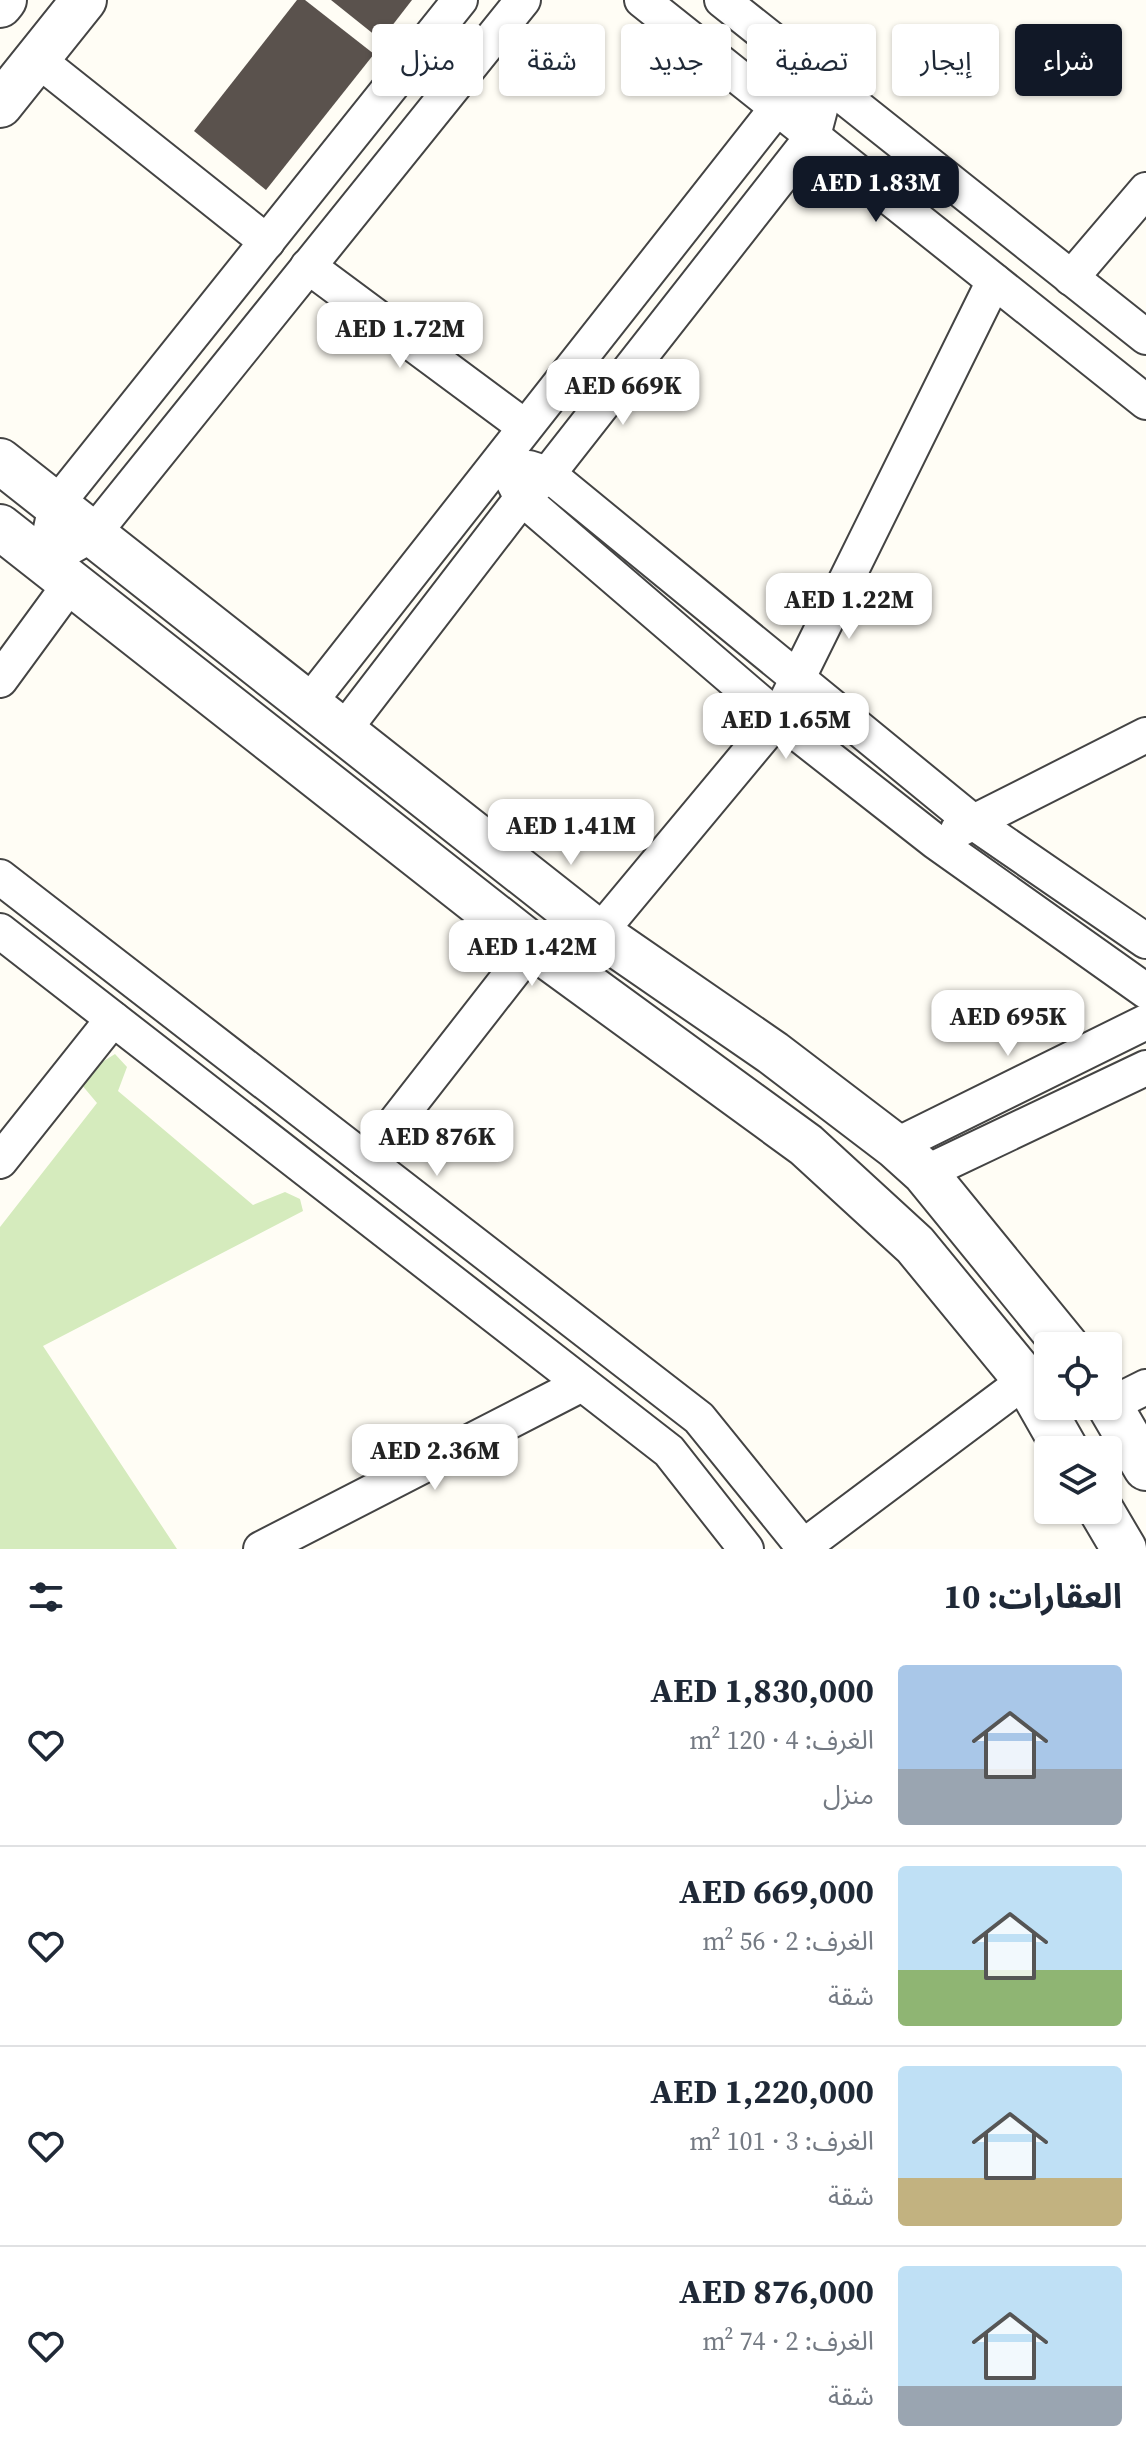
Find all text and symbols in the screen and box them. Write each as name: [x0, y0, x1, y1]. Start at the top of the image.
chip: منزل: [372, 24, 483, 96]
chip: شقة: [499, 24, 605, 96]
chip: جديد: [621, 24, 731, 96]
chip: تصفية: [747, 24, 876, 96]
chip: إيجار: [892, 24, 999, 96]
chip: شراء: [1015, 24, 1122, 96]
pin: AED 1.83M: [784, 156, 968, 224]
text: AED 1.83M: [811, 164, 941, 200]
pin: AED 1.72M: [308, 302, 492, 370]
text: AED 1.72M: [335, 310, 465, 346]
pin: AED 669K: [540, 359, 706, 427]
text: AED 669K: [564, 367, 682, 403]
pin: AED 1.22M: [757, 573, 941, 641]
text: AED 1.22M: [784, 581, 914, 617]
pin: AED 1.65M: [694, 693, 878, 761]
text: AED 1.65M: [721, 701, 851, 737]
pin: AED 1.41M: [479, 799, 663, 867]
text: AED 1.41M: [506, 807, 636, 843]
pin: AED 1.42M: [440, 920, 624, 988]
text: AED 1.42M: [467, 928, 597, 964]
pin: AED 695K: [925, 990, 1091, 1058]
text: AED 695K: [949, 998, 1067, 1034]
pin: AED 876K: [354, 1110, 520, 1178]
text: AED 876K: [378, 1118, 496, 1154]
map controls: [1034, 1332, 1122, 1524]
button: locate: [1034, 1332, 1122, 1420]
pin: AED 2.36M: [343, 1424, 527, 1492]
text: AED 2.36M: [370, 1432, 500, 1468]
button: layers: [1034, 1436, 1122, 1524]
text: العقارات: 10: [944, 1573, 1122, 1619]
icon: filters: [24, 1575, 68, 1619]
text: AED 1,830,000: [650, 1667, 874, 1713]
icon: home: [962, 1697, 1058, 1793]
text: الغرف: 4 · 120 m²: [689, 1722, 874, 1758]
icon: heart: [24, 1723, 68, 1767]
text: منزل: [823, 1777, 874, 1813]
text: AED 669,000: [679, 1868, 874, 1914]
icon: home: [962, 1898, 1058, 1994]
text: الغرف: 2 · 56 m²: [702, 1923, 874, 1959]
icon: heart: [24, 1924, 68, 1968]
text: شقة: [828, 1978, 874, 2014]
text: AED 1,220,000: [650, 2068, 874, 2114]
icon: home: [962, 2098, 1058, 2194]
text: الغرف: 3 · 101 m²: [689, 2123, 874, 2159]
icon: heart: [24, 2124, 68, 2168]
text: شقة: [828, 2178, 874, 2214]
text: AED 876,000: [679, 2268, 874, 2314]
icon: home: [962, 2298, 1058, 2394]
text: الغرف: 2 · 74 m²: [702, 2323, 874, 2359]
icon: heart: [24, 2324, 68, 2368]
text: شقة: [828, 2378, 874, 2414]

